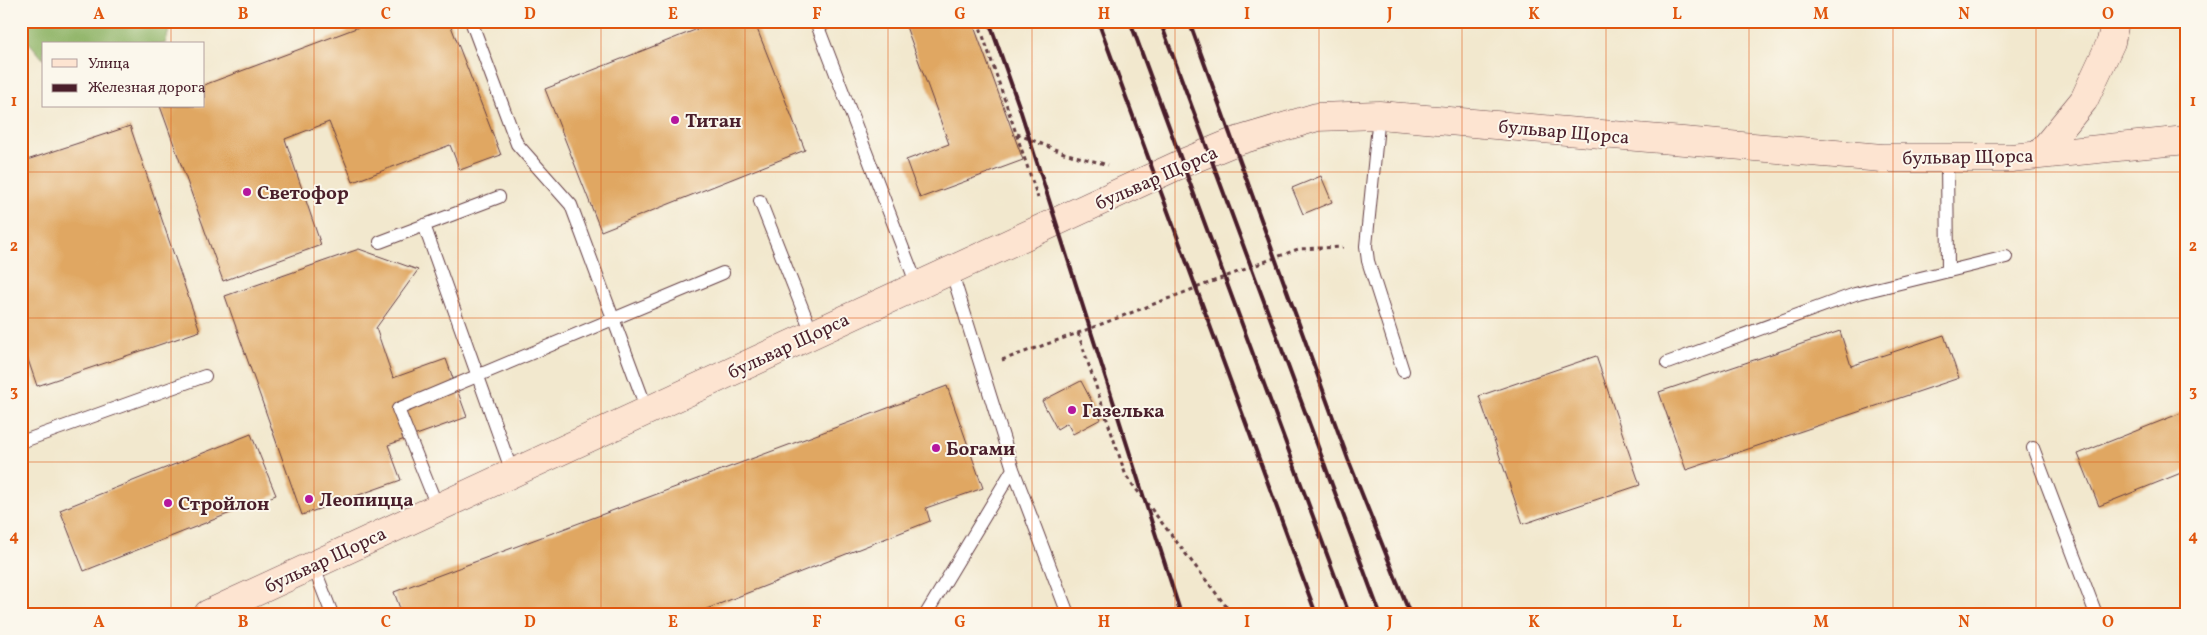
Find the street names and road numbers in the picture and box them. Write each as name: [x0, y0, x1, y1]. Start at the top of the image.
street label: бульвар Щорса: [1497, 114, 1630, 152]
street label: бульвар Щорса: [1092, 140, 1222, 217]
street label: бульвар Щорса: [1902, 144, 2034, 172]
street label: бульвар Щорса: [724, 307, 854, 386]
street label: бульвар Щорса: [261, 521, 391, 600]

